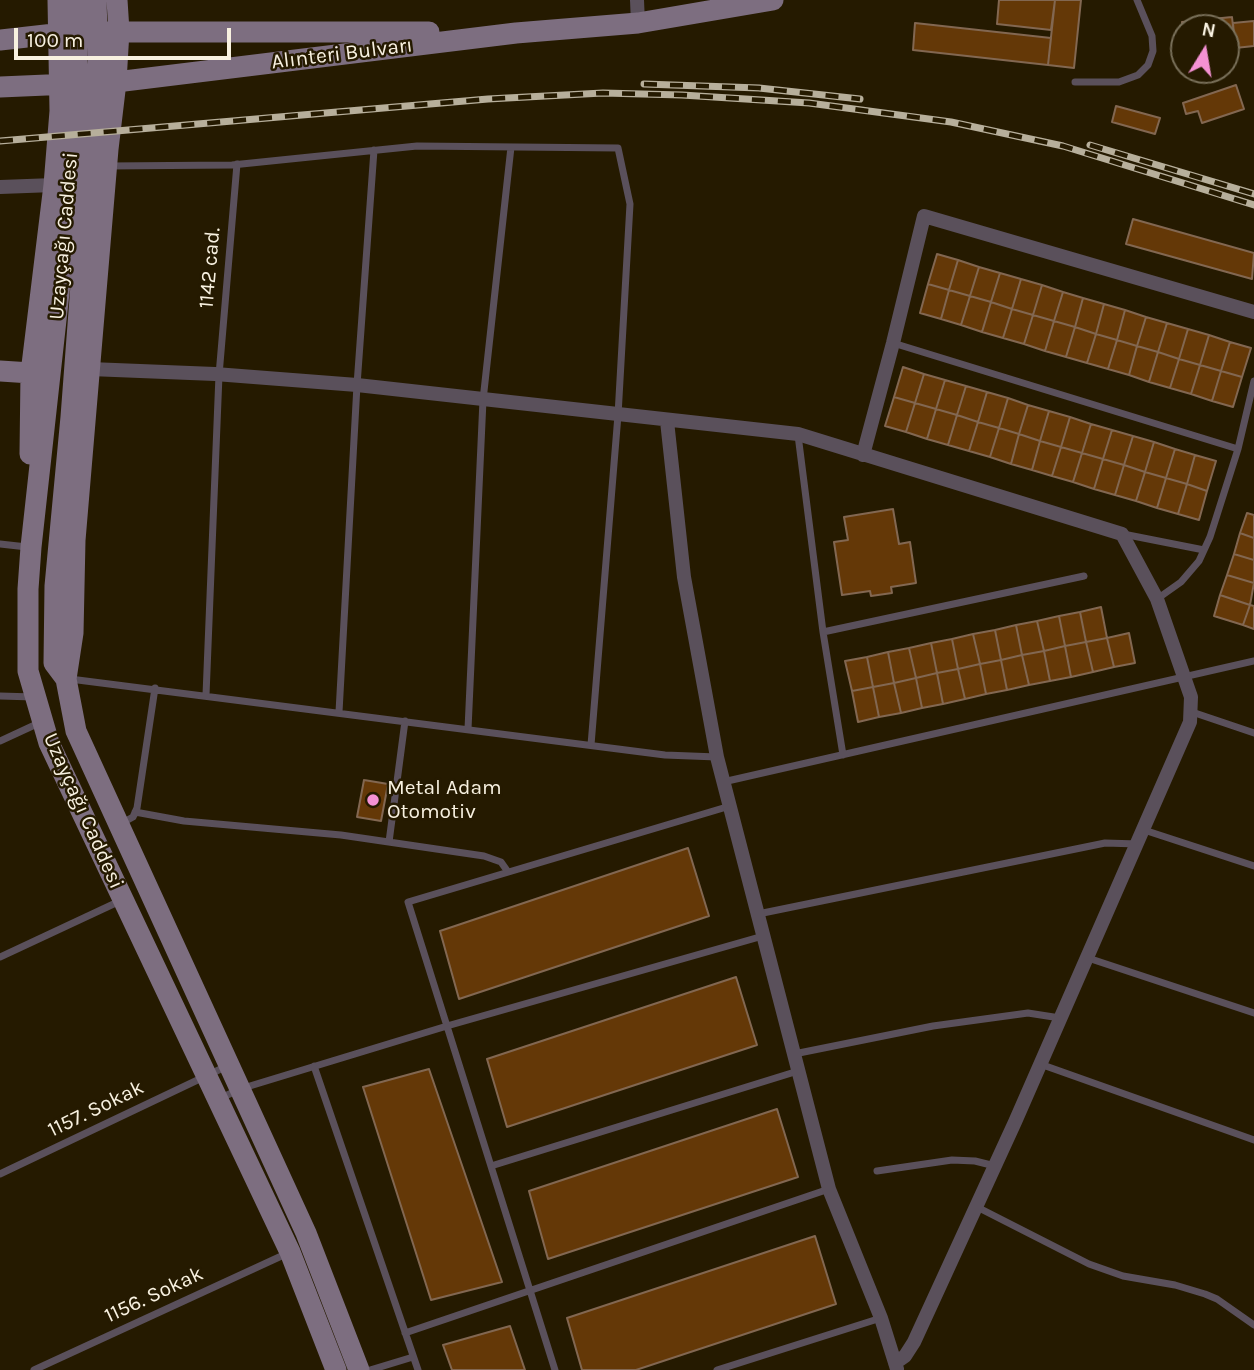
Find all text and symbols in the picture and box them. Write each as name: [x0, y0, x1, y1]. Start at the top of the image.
scale bar: [18, 14, 234, 58]
north arrow: [1170, 14, 1240, 84]
text: N: [1200, 18, 1217, 42]
text: 100 m: [27, 28, 84, 52]
street label: Alınteri Bulvarı: [270, 33, 414, 75]
street label: Uzayçağı Caddesi: [44, 151, 84, 321]
street label: 1142 cad.: [194, 226, 226, 310]
street label: Uzayçağı Caddesi: [37, 729, 129, 893]
place label: Metal Adam Otomotiv: [387, 775, 502, 825]
marker: Metal Adam Otomotiv: [365, 792, 381, 808]
street label: 1157. Sokak: [44, 1075, 148, 1143]
street label: 1156. Sokak: [101, 1261, 207, 1329]

